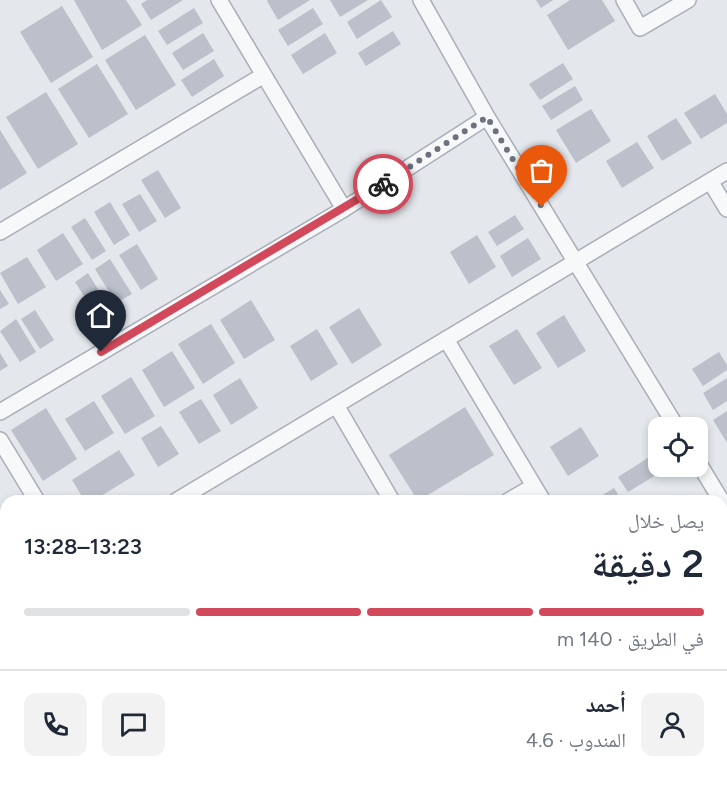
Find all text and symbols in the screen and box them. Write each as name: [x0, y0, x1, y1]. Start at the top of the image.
pin: [516, 145, 567, 207]
courier: [353, 154, 413, 214]
icon: bag: [525, 154, 558, 187]
icon: bike: [367, 168, 400, 201]
pin: [75, 290, 126, 352]
icon: home: [84, 299, 117, 332]
map controls: [648, 417, 708, 477]
button: locate: [648, 417, 708, 477]
text: يصل خلال: [628, 509, 704, 533]
text: 13:23–13:28: [24, 533, 142, 560]
text: 2 دقيقة: [591, 540, 704, 587]
text: في الطريق · 140 m: [557, 627, 704, 651]
text: أحمد: [586, 691, 626, 718]
button: phone: [24, 693, 87, 756]
button: chat: [102, 693, 165, 756]
button: person: [641, 693, 704, 756]
text: المندوب · 4.6: [526, 728, 626, 752]

